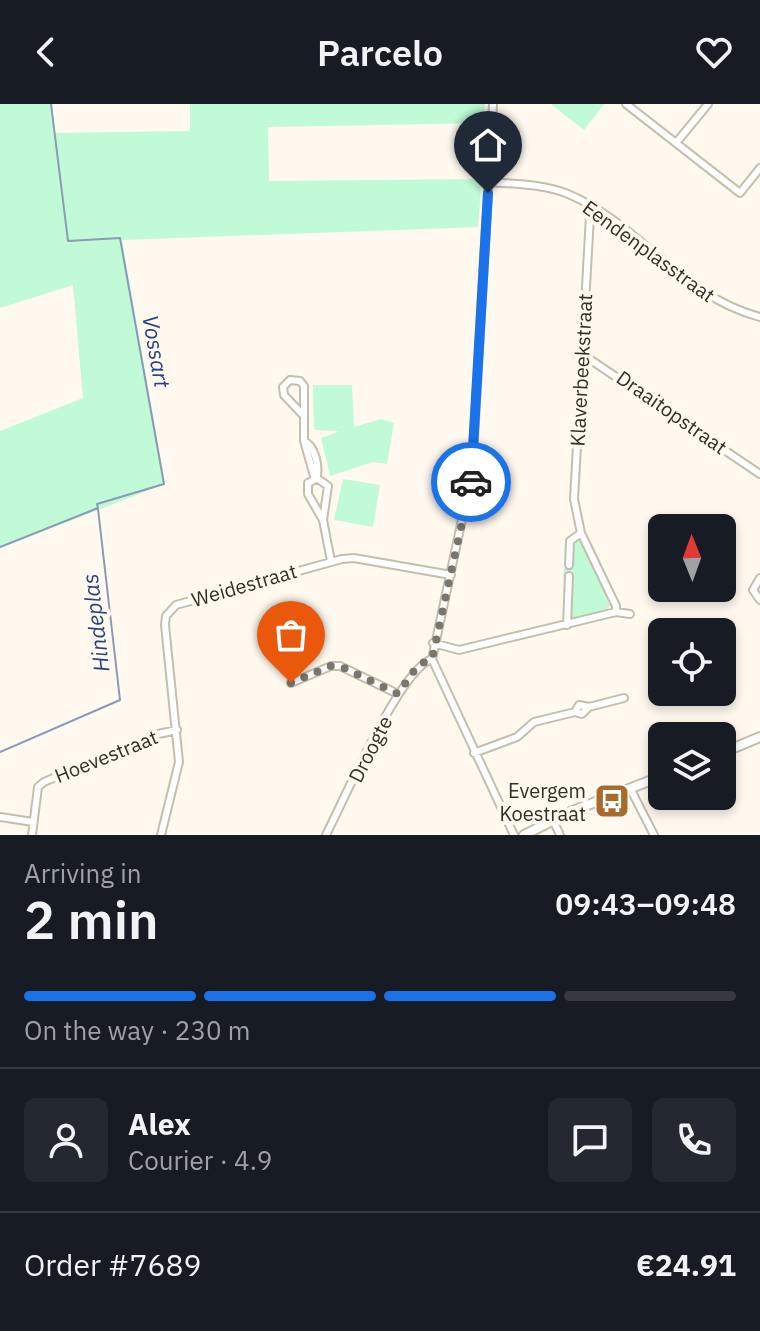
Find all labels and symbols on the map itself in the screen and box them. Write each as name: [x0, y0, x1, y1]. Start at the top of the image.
pin: [454, 111, 522, 193]
street label: Eendenplasstraat: [577, 194, 721, 308]
street label: Klaverbeekstraat: [564, 293, 598, 447]
water label: Vossart: [136, 313, 178, 390]
street label: Draaitopstraat: [611, 364, 733, 460]
courier: [431, 442, 511, 522]
north arrow: [648, 514, 736, 602]
street label: Weidestraat: [188, 557, 300, 613]
water label: Hindeplas: [75, 572, 115, 674]
pin: [257, 601, 325, 683]
street label: Droogte: [342, 711, 398, 787]
street label: Hoevestraat: [50, 723, 162, 789]
place label: Evergem Koestraat: [499, 777, 586, 827]
bus stop icon: Evergem Koestraat: [593, 782, 631, 820]

